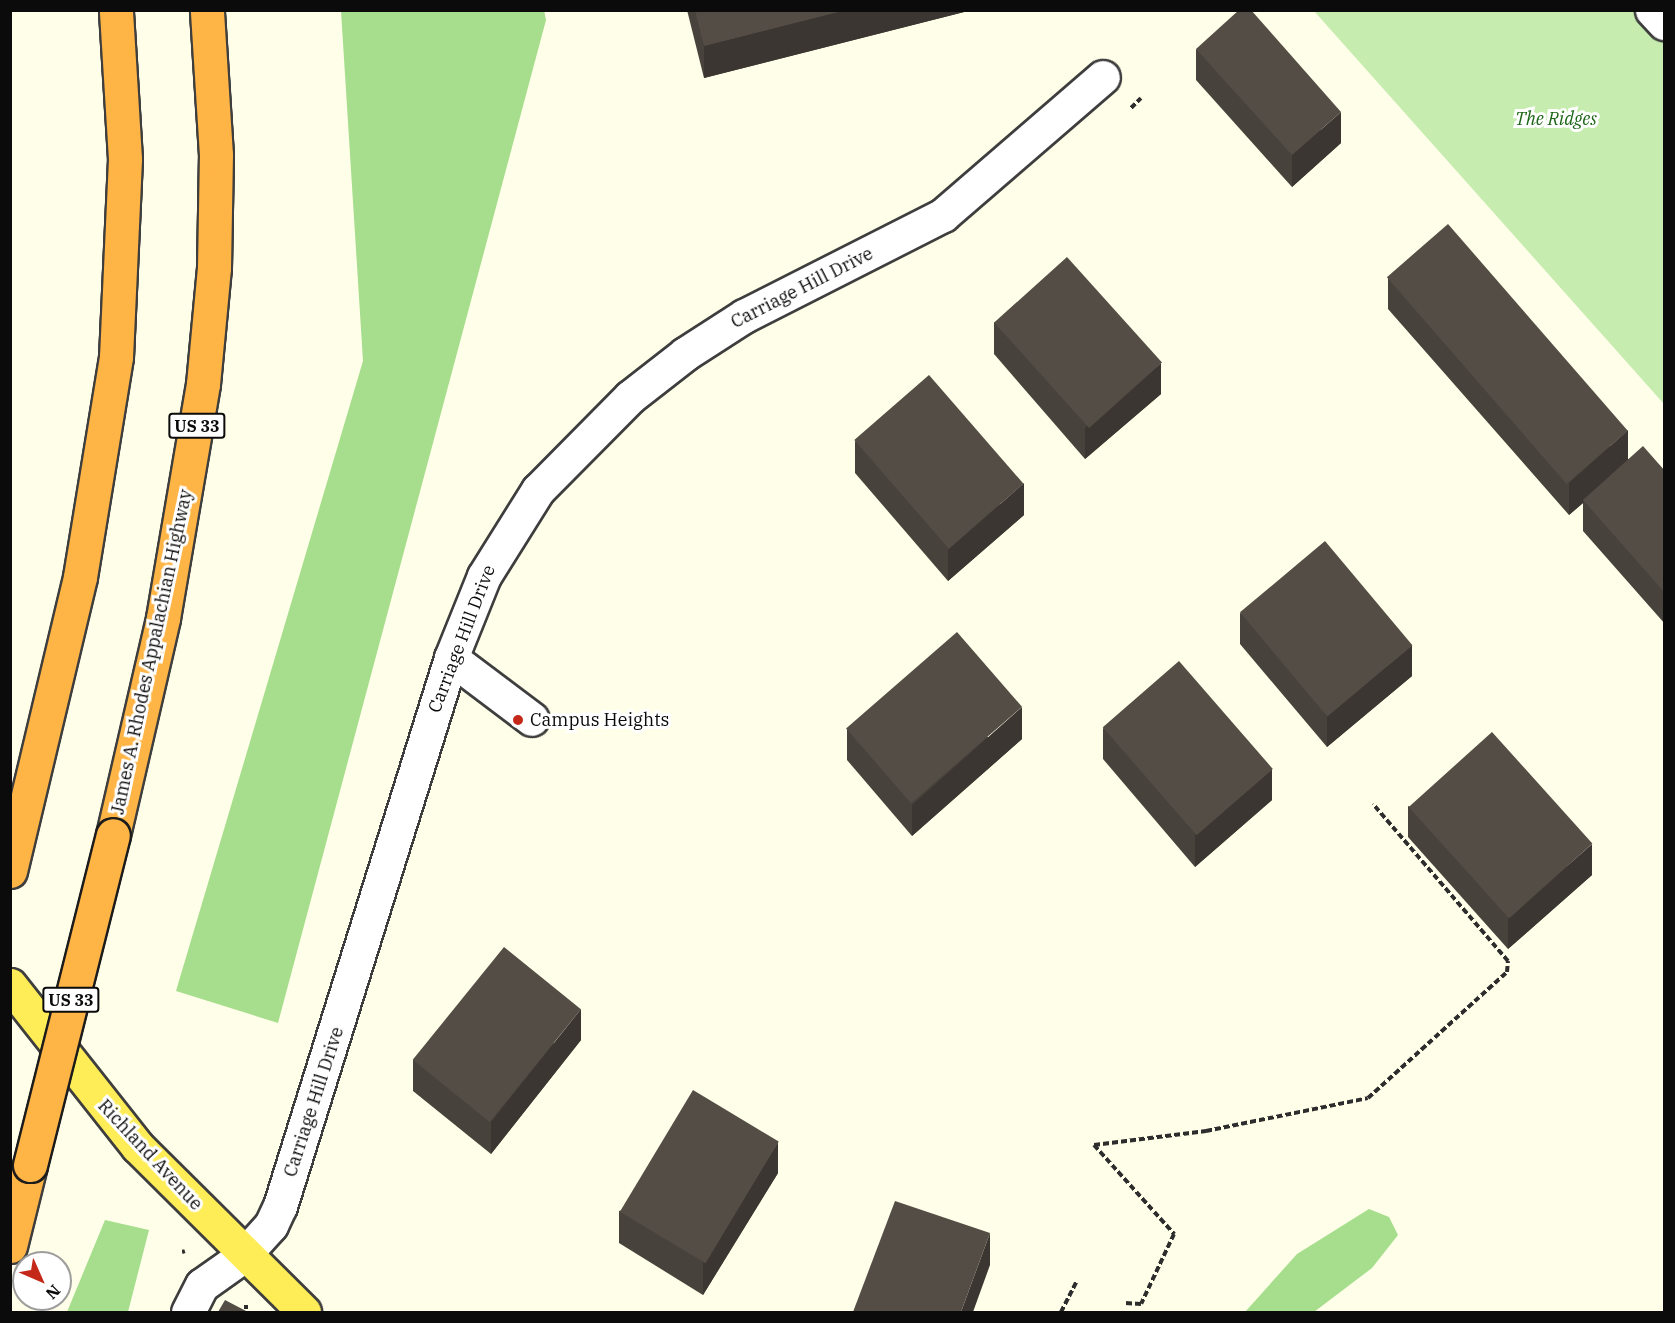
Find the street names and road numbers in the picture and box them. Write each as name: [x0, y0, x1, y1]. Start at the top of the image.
street label: Carriage Hill Drive: [727, 243, 877, 333]
road number: US 33: [167, 413, 227, 439]
street label: James A. Rhodes Appalachian Highway: [107, 488, 197, 816]
street label: Carriage Hill Drive: [424, 562, 500, 716]
road number: US 33: [41, 987, 101, 1013]
street label: Carriage Hill Drive: [280, 1024, 348, 1180]
street label: Richland Avenue: [93, 1095, 207, 1215]

